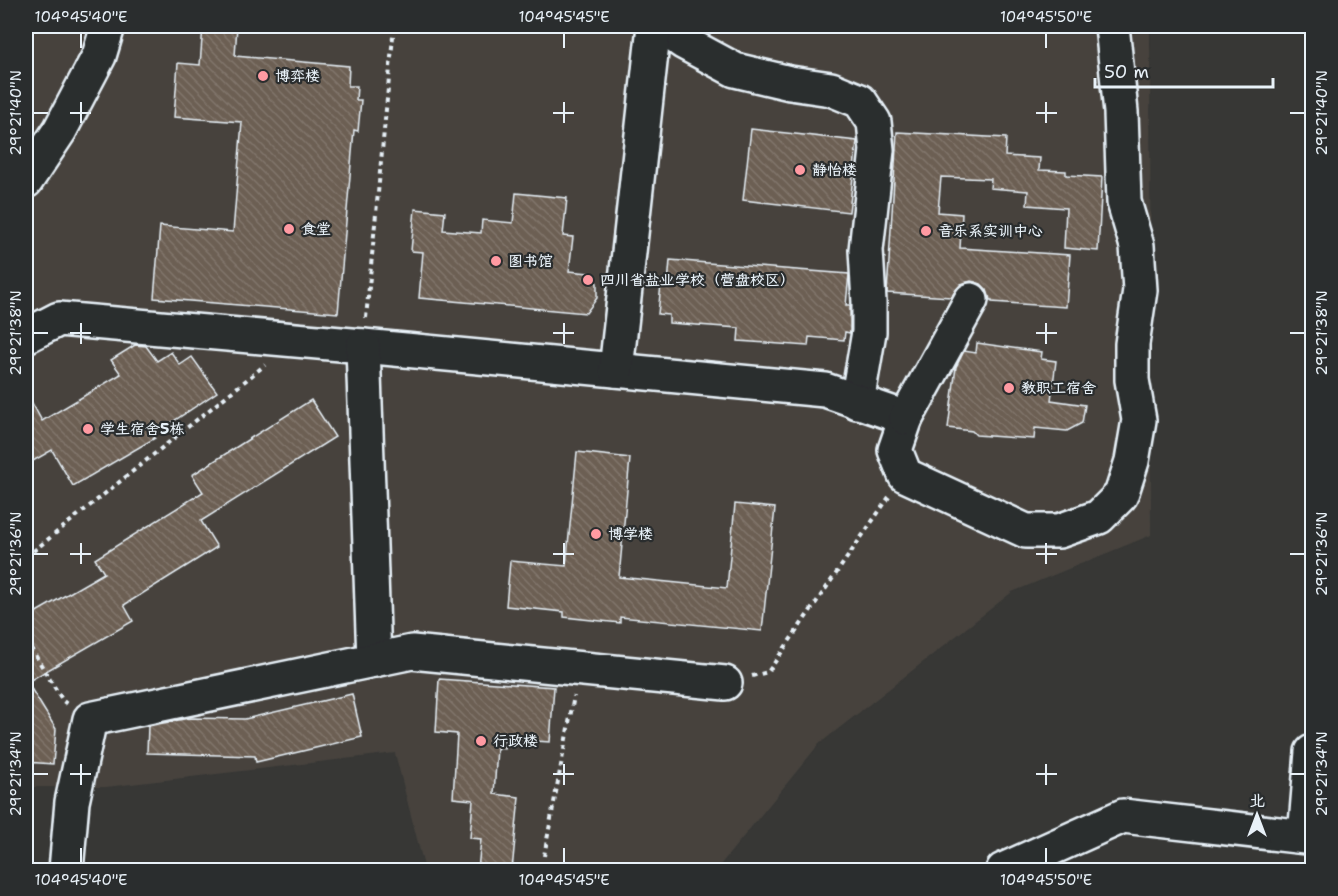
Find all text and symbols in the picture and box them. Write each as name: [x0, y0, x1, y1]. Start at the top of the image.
text: 104°45'40"E: [35, 7, 127, 27]
text: 104°45'45"E: [518, 7, 610, 27]
text: 104°45'50"E: [1000, 7, 1092, 27]
scale bar: [1095, 51, 1274, 89]
text: 50 m: [1104, 60, 1149, 84]
place label: 博弈楼: [275, 66, 320, 86]
marker: 博弈楼: [256, 69, 270, 83]
text: 29°21'40"N: [6, 70, 26, 156]
text: 29°21'40"N: [1312, 70, 1332, 156]
place label: 静怡楼: [812, 160, 857, 180]
marker: 静怡楼: [793, 163, 807, 177]
place label: 食堂: [301, 219, 331, 239]
place label: 音乐系实训中心: [938, 221, 1043, 241]
marker: 食堂: [282, 222, 296, 236]
marker: 音乐系实训中心: [919, 224, 933, 238]
place label: 图书馆: [508, 251, 553, 271]
marker: 图书馆: [489, 254, 503, 268]
place label: 四川省盐业学校（营盘校区）: [600, 270, 795, 290]
marker: 四川省盐业学校（营盘校区）: [581, 273, 595, 287]
text: 29°21'38"N: [6, 290, 26, 376]
text: 29°21'38"N: [1312, 290, 1332, 376]
place label: 教职工宿舍: [1021, 378, 1096, 398]
marker: 教职工宿舍: [1002, 381, 1016, 395]
place label: 学生宿舍5栋: [100, 419, 184, 439]
marker: 学生宿舍5栋: [81, 422, 95, 436]
text: 29°21'36"N: [6, 512, 26, 596]
text: 29°21'36"N: [1312, 512, 1332, 596]
place label: 博学楼: [608, 524, 653, 544]
marker: 博学楼: [589, 527, 603, 541]
text: 29°21'34"N: [6, 731, 26, 817]
place label: 行政楼: [493, 731, 538, 751]
text: 29°21'34"N: [1312, 731, 1332, 817]
marker: 行政楼: [474, 734, 488, 748]
north arrow: [1227, 785, 1287, 845]
text: 北: [1249, 790, 1265, 811]
text: 104°45'40"E: [35, 870, 127, 890]
text: 104°45'45"E: [518, 870, 610, 890]
text: 104°45'50"E: [1000, 870, 1092, 890]

